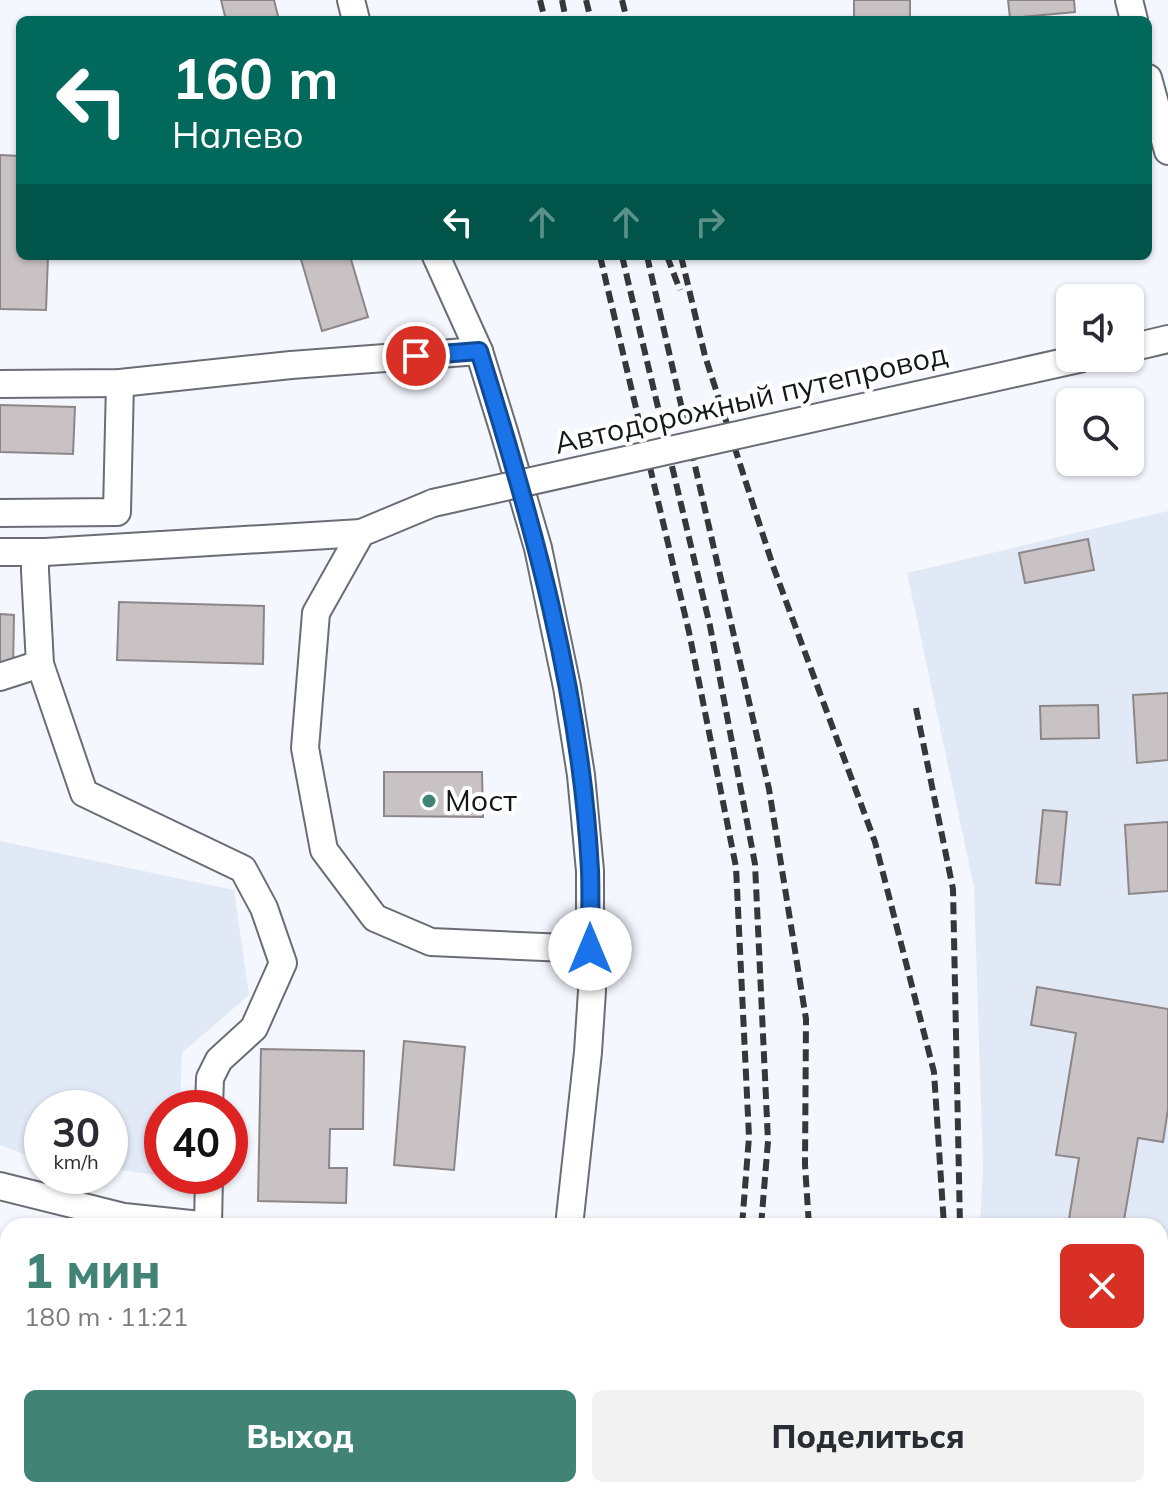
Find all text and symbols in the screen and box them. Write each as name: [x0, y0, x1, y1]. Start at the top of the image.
text: 160 m: [172, 43, 339, 113]
icon: left: [40, 48, 144, 152]
text: Налево: [172, 112, 304, 157]
icon: left: [436, 200, 480, 244]
icon: ahead: [520, 200, 564, 244]
icon: ahead: [604, 200, 648, 244]
icon: right: [688, 200, 732, 244]
map controls: [1056, 284, 1144, 476]
button: sound: [1056, 284, 1144, 372]
pin: [382, 322, 450, 390]
icon: arrive: [394, 334, 438, 378]
street label: Автодорожный путепровод: [551, 334, 951, 462]
button: search: [1056, 388, 1144, 476]
place label: Мост: [445, 781, 517, 819]
marker: Мост: [420, 792, 438, 810]
position arrow: [548, 907, 632, 991]
speed limit sign: 40: [144, 1090, 248, 1194]
text: 30: [52, 1107, 100, 1157]
text: km/h: [53, 1149, 99, 1174]
text: 1 мин: [24, 1240, 161, 1300]
button: close: [1060, 1244, 1144, 1328]
text: 180 m · 11:21: [24, 1300, 188, 1333]
button: Выход: [24, 1390, 576, 1482]
button: Поделиться: [592, 1390, 1144, 1482]

